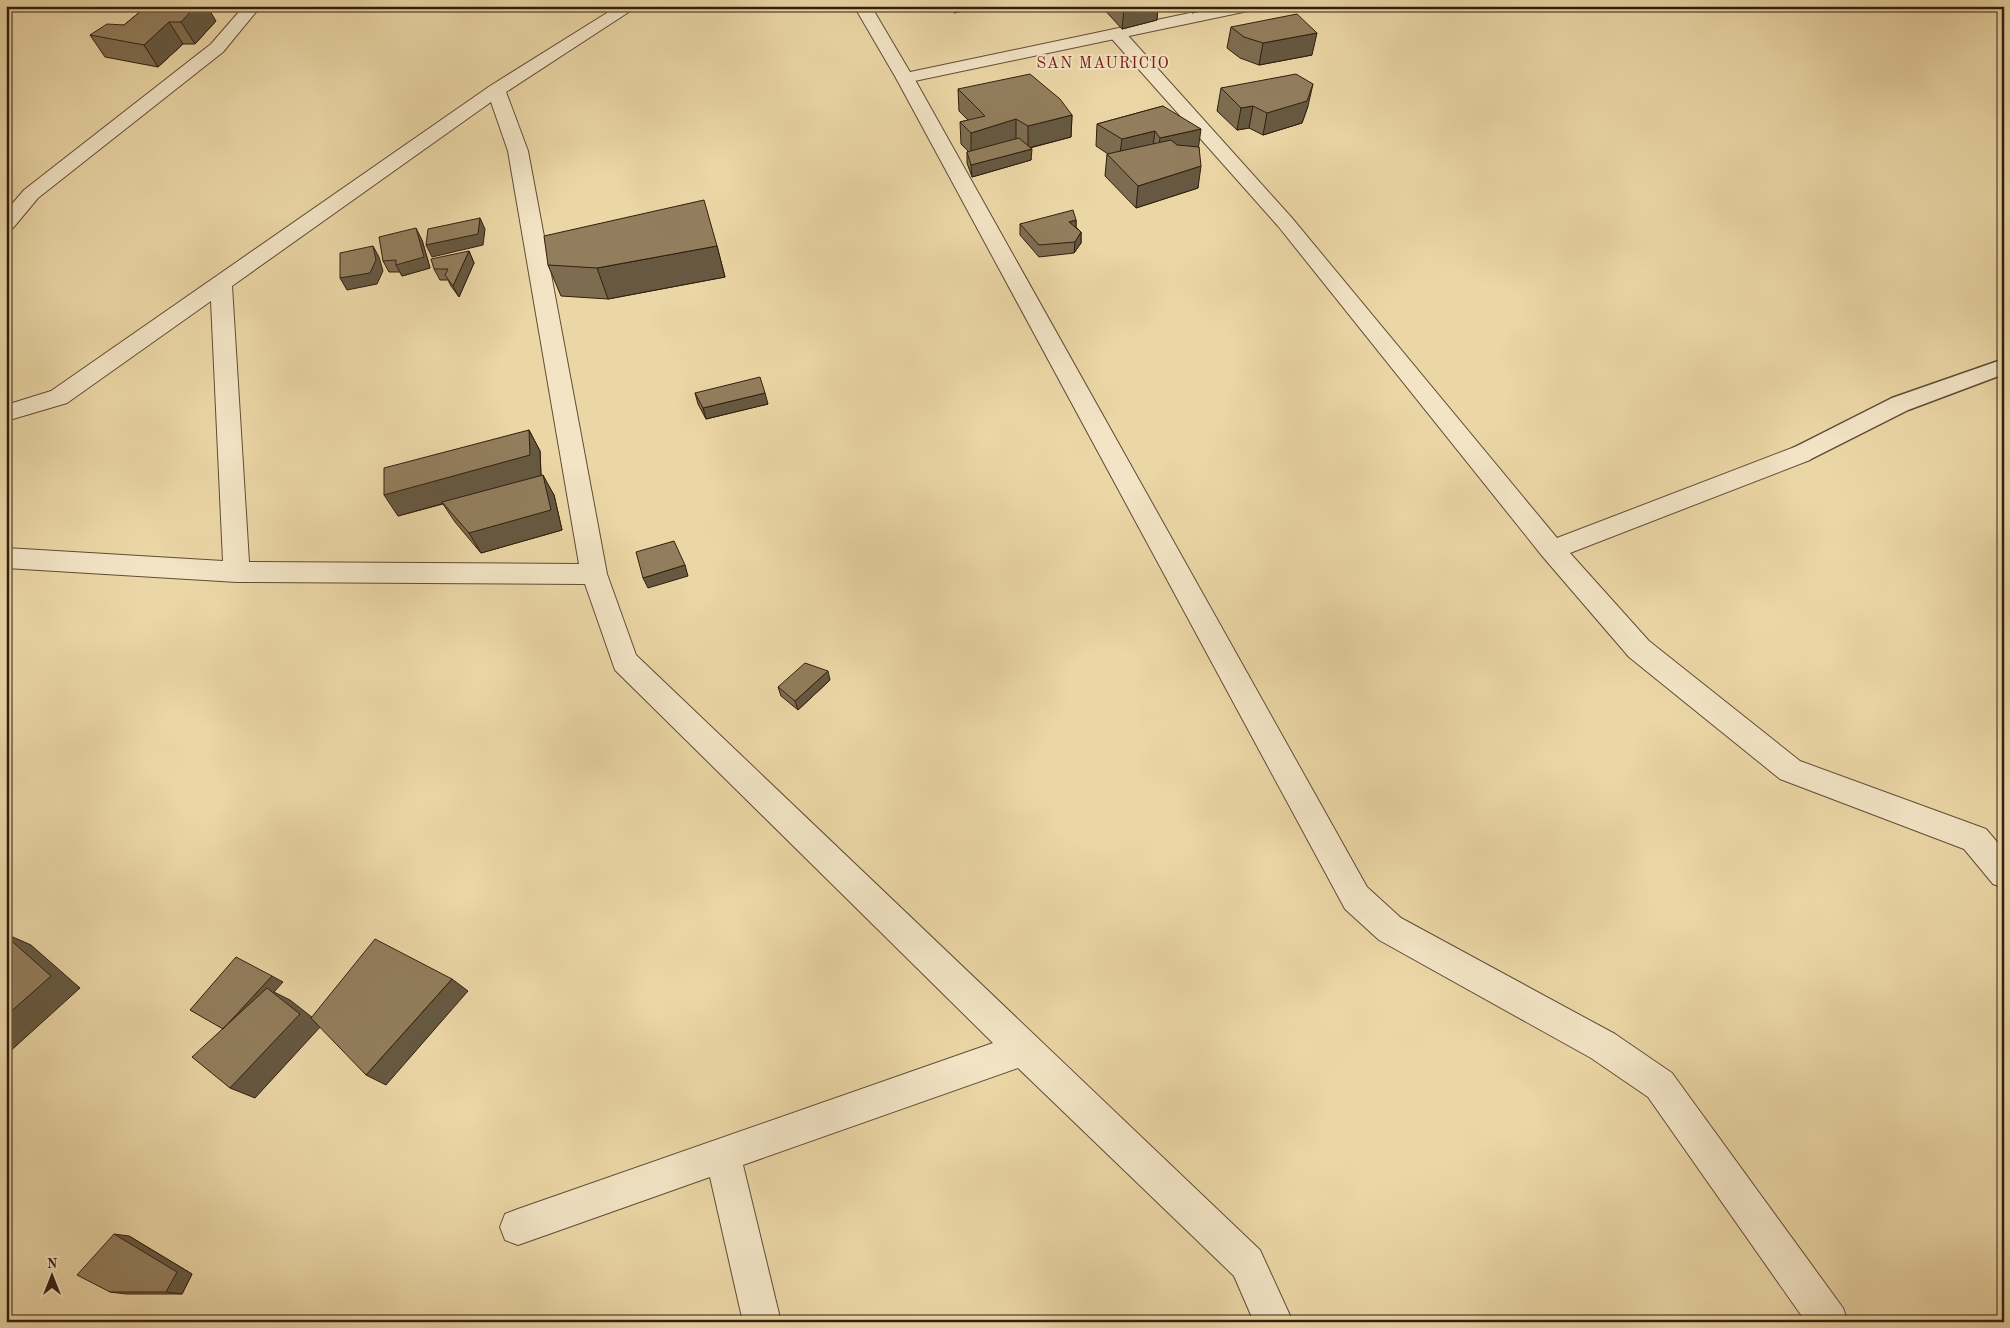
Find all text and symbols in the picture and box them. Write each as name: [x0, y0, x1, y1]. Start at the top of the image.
district label: SAN MAURICIO: [1036, 56, 1170, 72]
north arrow: [28, 1250, 78, 1300]
text: N: [47, 1257, 58, 1271]

